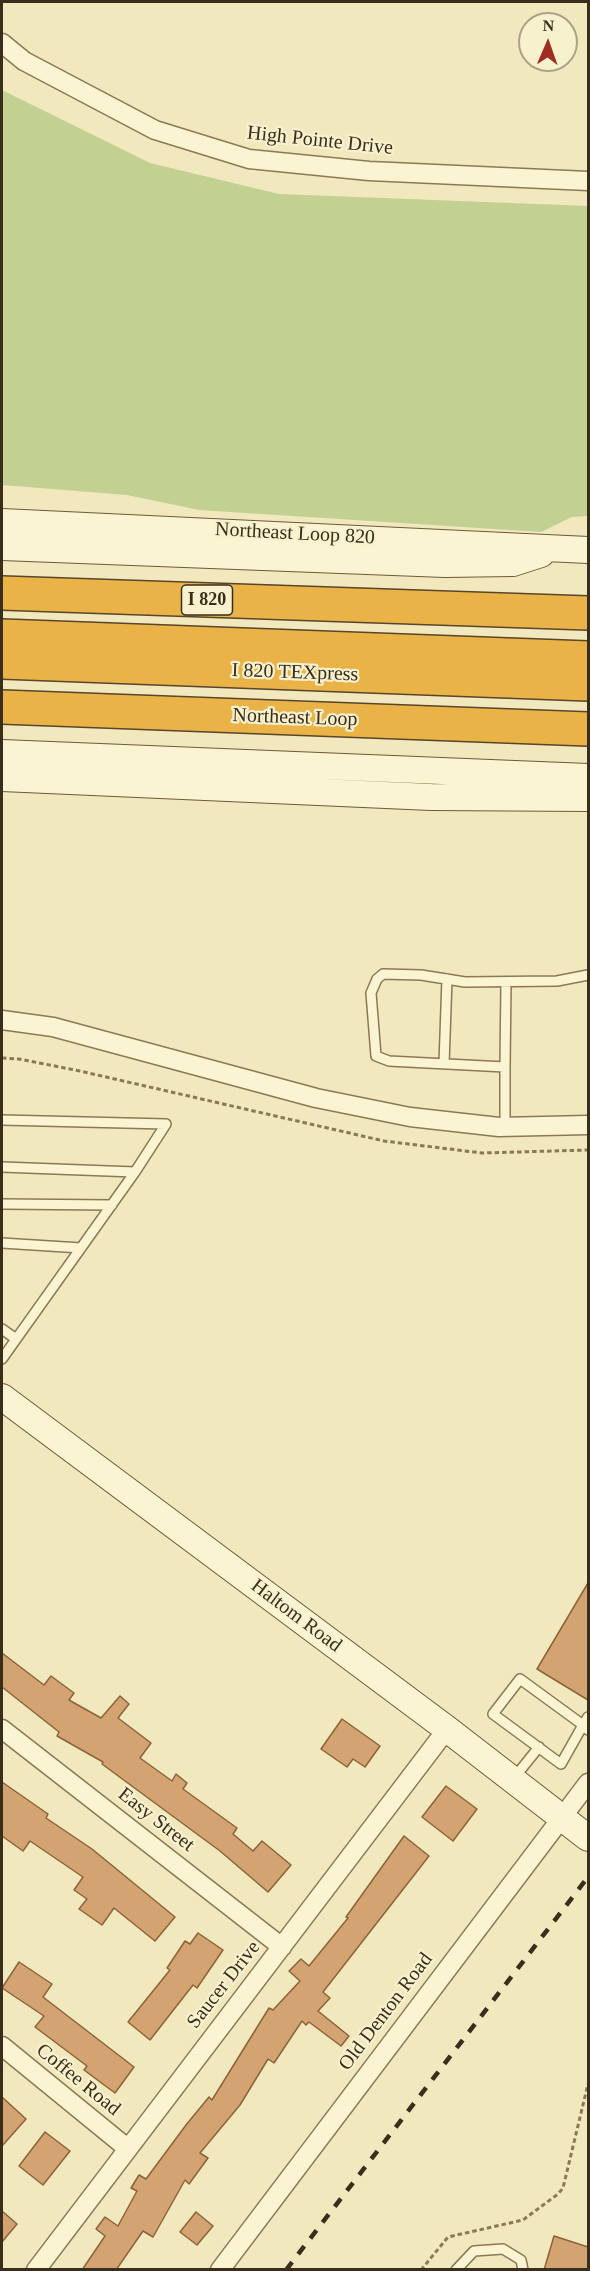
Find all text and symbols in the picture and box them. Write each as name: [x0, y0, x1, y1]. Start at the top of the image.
north arrow: [518, 12, 578, 72]
text: N: [543, 17, 555, 34]
street label: High Pointe Drive: [246, 121, 394, 161]
street label: Northeast Loop 820: [214, 518, 376, 550]
road number: I 820: [182, 585, 232, 615]
street label: I 820 TEXpress: [231, 659, 359, 687]
street label: Northeast Loop: [232, 704, 358, 732]
street label: Haltom Road: [246, 1574, 346, 1658]
street label: Easy Street: [113, 1783, 199, 1857]
street label: Saucer Drive: [182, 1936, 266, 2034]
street label: Old Denton Road: [334, 1948, 438, 2076]
street label: Coffee Road: [31, 2039, 125, 2121]

